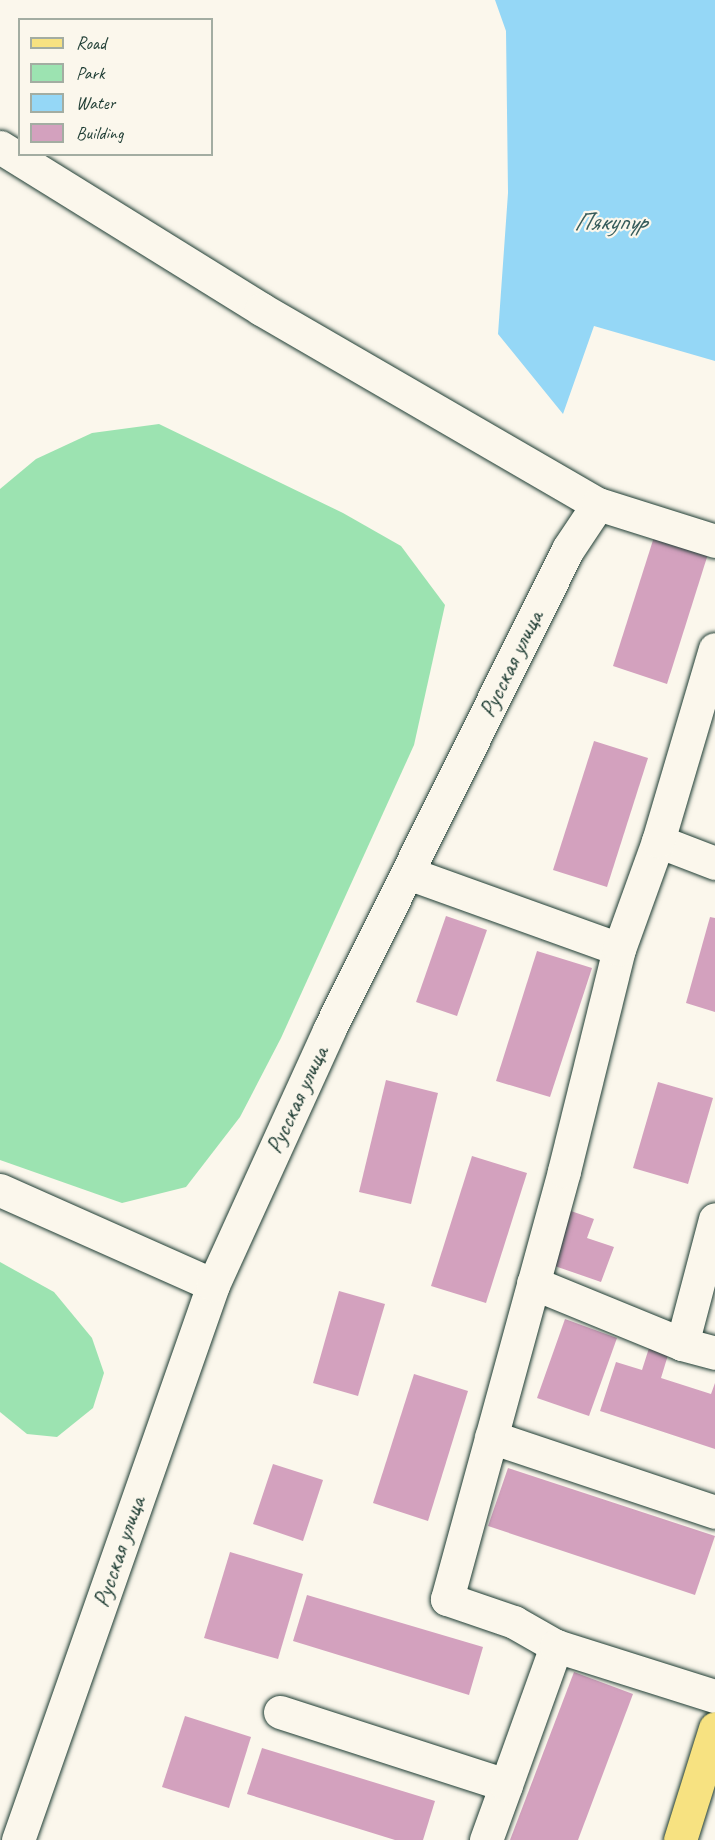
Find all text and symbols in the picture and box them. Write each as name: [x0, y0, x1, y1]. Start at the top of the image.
legend: [18, 18, 213, 156]
text: Road: [76, 32, 106, 54]
text: Park: [76, 62, 105, 84]
text: Water: [76, 92, 115, 114]
text: Building: [76, 122, 123, 144]
water label: Пякупур: [574, 206, 646, 238]
street label: Русская улица: [473, 606, 549, 722]
street label: Русская улица: [260, 1042, 334, 1158]
street label: Русская улица: [87, 1493, 151, 1611]

